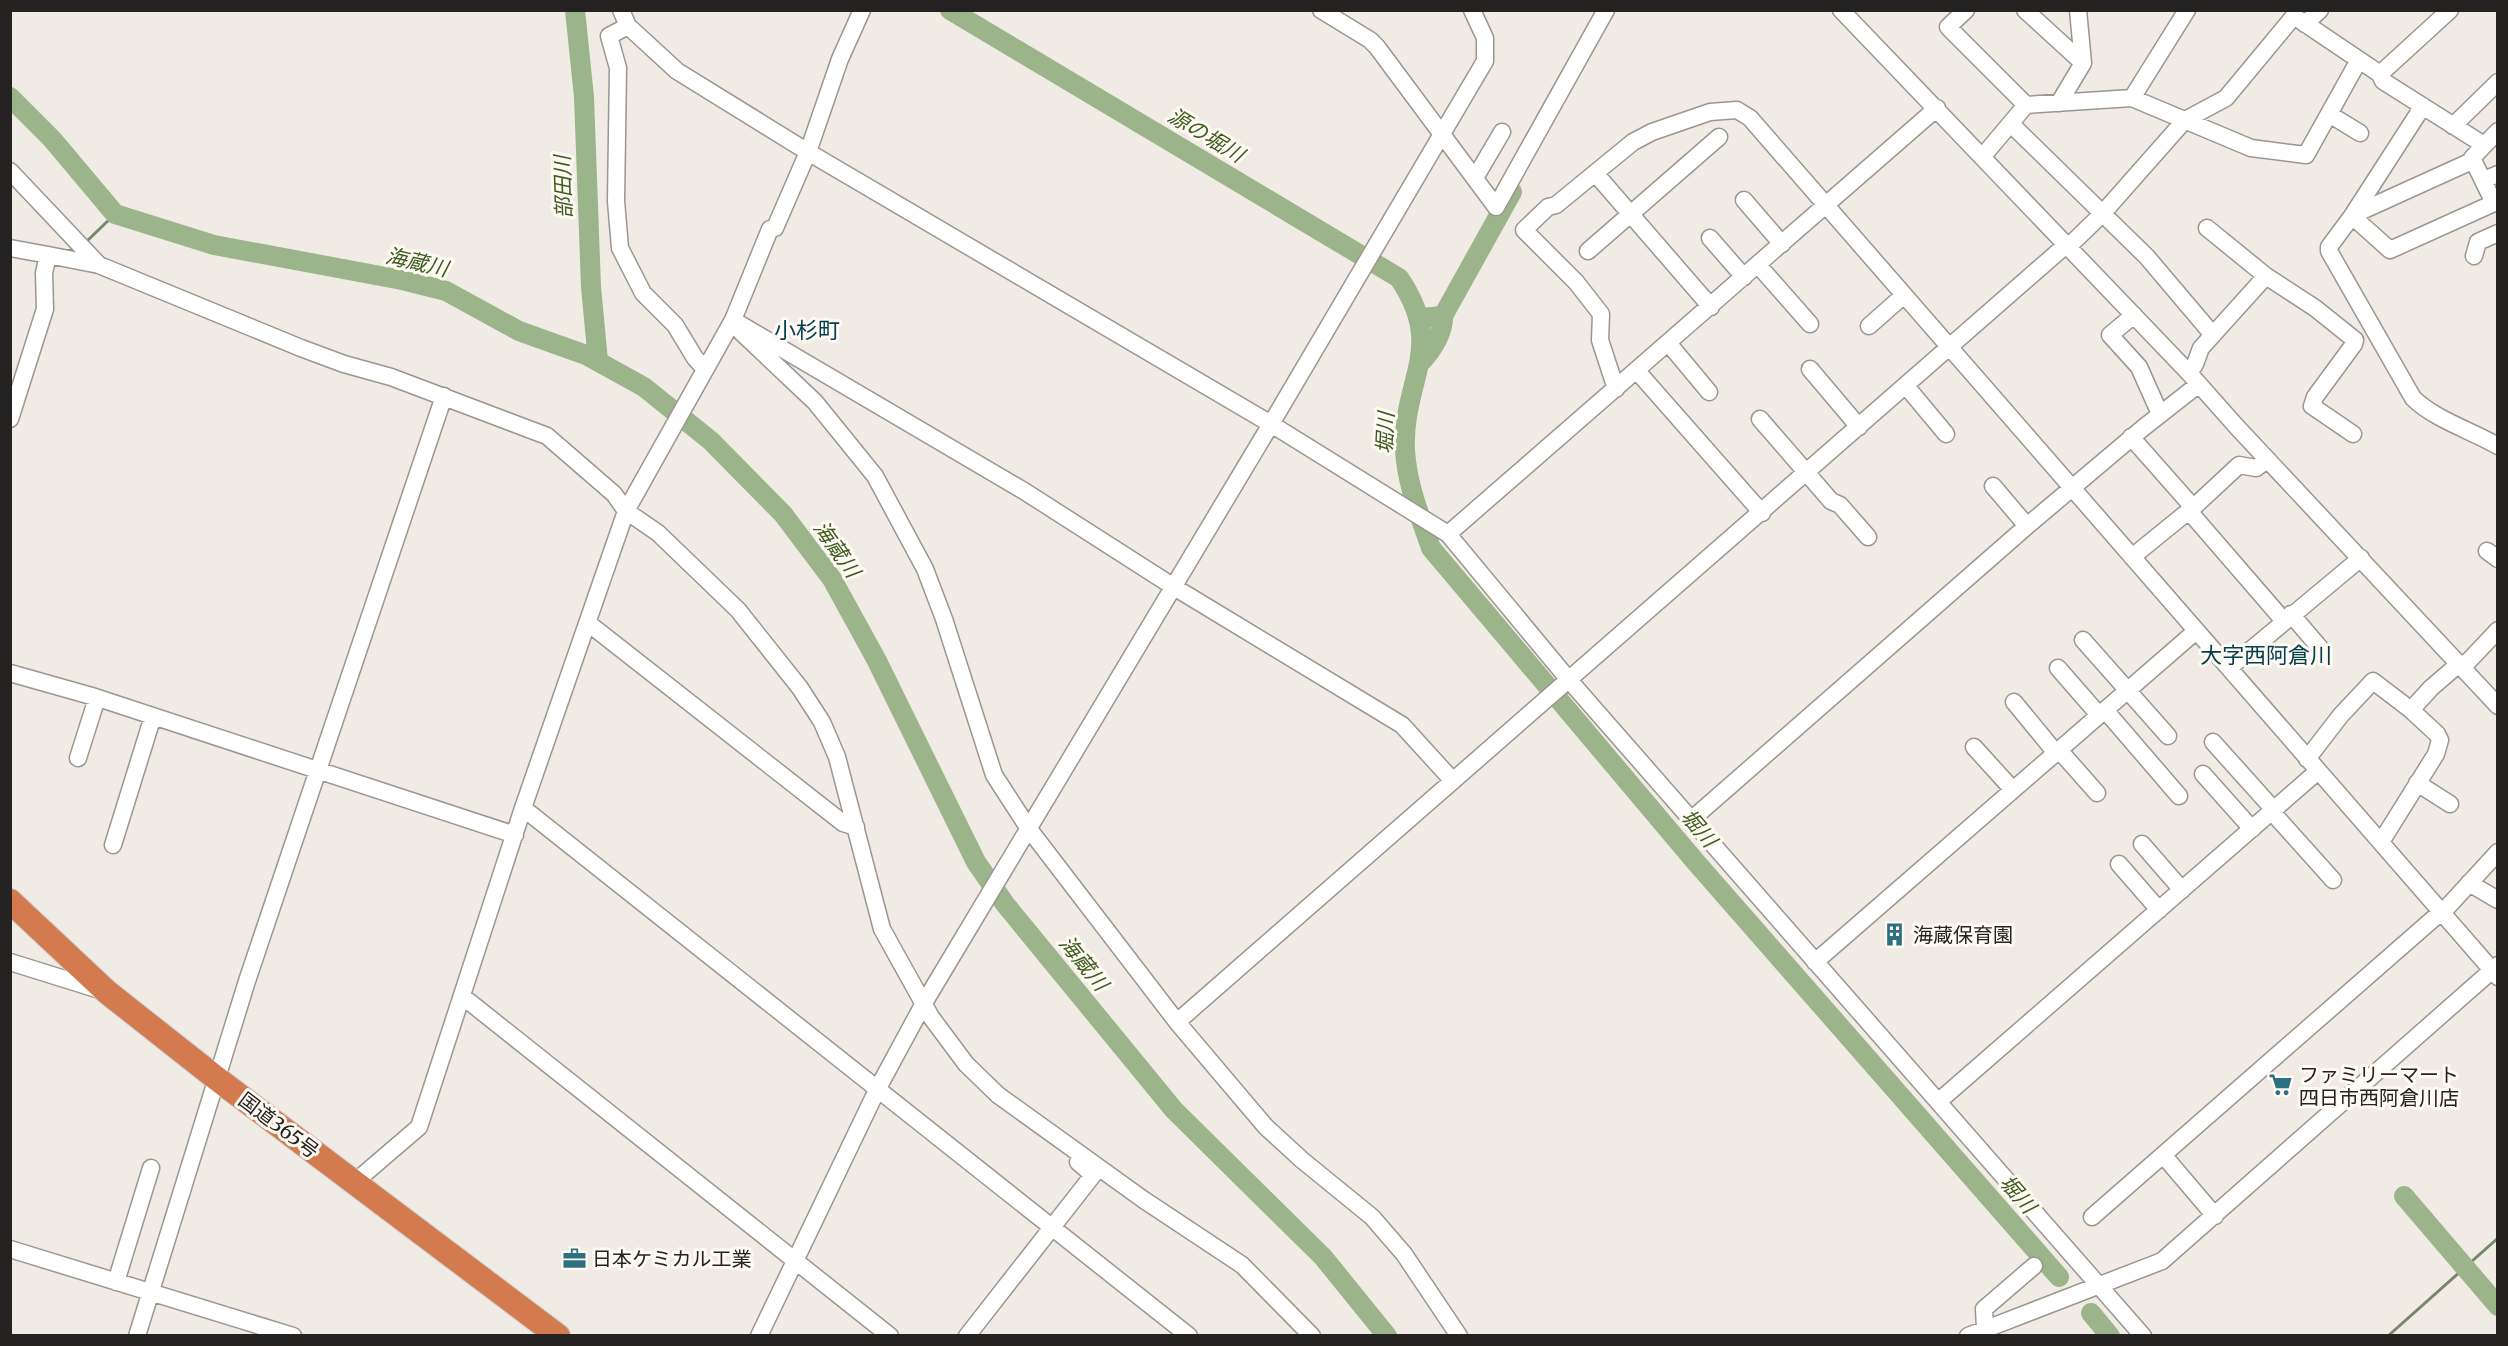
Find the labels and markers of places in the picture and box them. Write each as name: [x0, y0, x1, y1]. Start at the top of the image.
building icon: 海蔵保育園: [1882, 921, 1908, 947]
place label: 海蔵保育園: [1913, 922, 2013, 947]
place label: ファミリーマート 四日市西阿倉川店: [2299, 1062, 2459, 1110]
supermarket icon: ファミリーマート 四日市西阿倉川店: [2268, 1072, 2294, 1098]
office icon: 日本ケミカル工業: [561, 1245, 587, 1271]
place label: 日本ケミカル工業: [592, 1246, 751, 1271]

